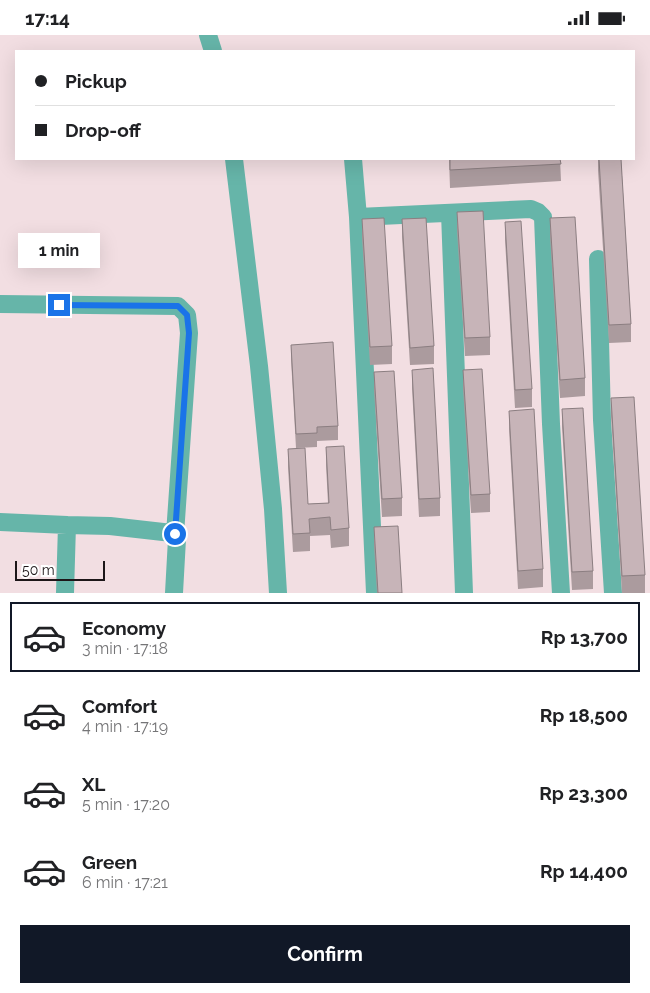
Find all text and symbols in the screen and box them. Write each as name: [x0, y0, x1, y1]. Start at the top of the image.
text: 17:14: [25, 7, 70, 29]
text: Pickup: [65, 70, 127, 92]
text: Drop-off: [65, 119, 141, 141]
callout: 1 min: [18, 233, 100, 267]
text: 1 min: [39, 241, 79, 260]
route end: [48, 294, 70, 316]
route start: [164, 523, 186, 545]
scale bar: [15, 558, 105, 581]
text: 50 m: [22, 562, 55, 578]
icon: car: [22, 615, 67, 660]
text: Economy: [82, 617, 166, 639]
text: Rp 13,700: [541, 626, 628, 648]
text: 3 min · 17:18: [82, 639, 168, 658]
icon: car: [22, 693, 67, 738]
text: Comfort: [82, 695, 157, 717]
text: Rp 18,500: [540, 704, 628, 726]
text: 4 min · 17:19: [82, 717, 168, 736]
icon: car: [22, 771, 67, 816]
text: XL: [82, 773, 105, 795]
text: Rp 23,300: [539, 782, 628, 804]
text: 5 min · 17:20: [82, 795, 170, 814]
icon: car: [22, 849, 67, 894]
text: Green: [82, 851, 137, 873]
text: Rp 14,400: [540, 860, 628, 882]
text: 6 min · 17:21: [82, 873, 168, 892]
button: Confirm: [20, 925, 630, 983]

